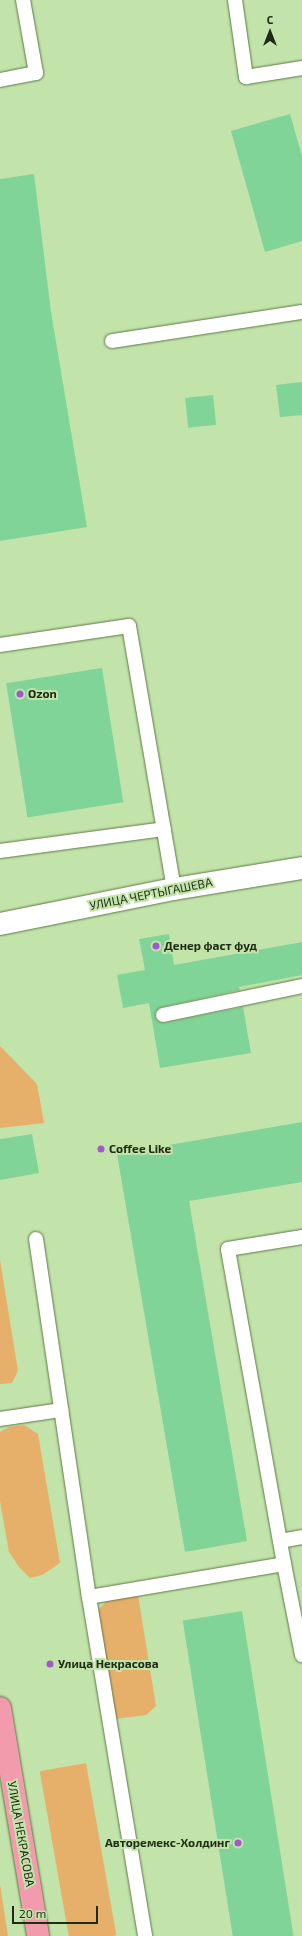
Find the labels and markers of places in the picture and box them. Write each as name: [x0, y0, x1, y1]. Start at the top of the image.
place label: Ozon: [28, 687, 57, 701]
marker: Ozon: [15, 689, 25, 699]
place label: Денер фаст фуд: [164, 939, 257, 953]
marker: Денер фаст фуд: [151, 941, 161, 951]
place label: Coffee Like: [109, 1142, 171, 1156]
marker: Coffee Like: [96, 1144, 106, 1154]
place label: Улица Некрасова: [58, 1657, 159, 1671]
marker: Улица Некрасова: [45, 1659, 55, 1669]
place label: Авторемекс-Холдинг: [105, 1836, 230, 1850]
marker: Авторемекс-Холдинг: [233, 1838, 243, 1848]

